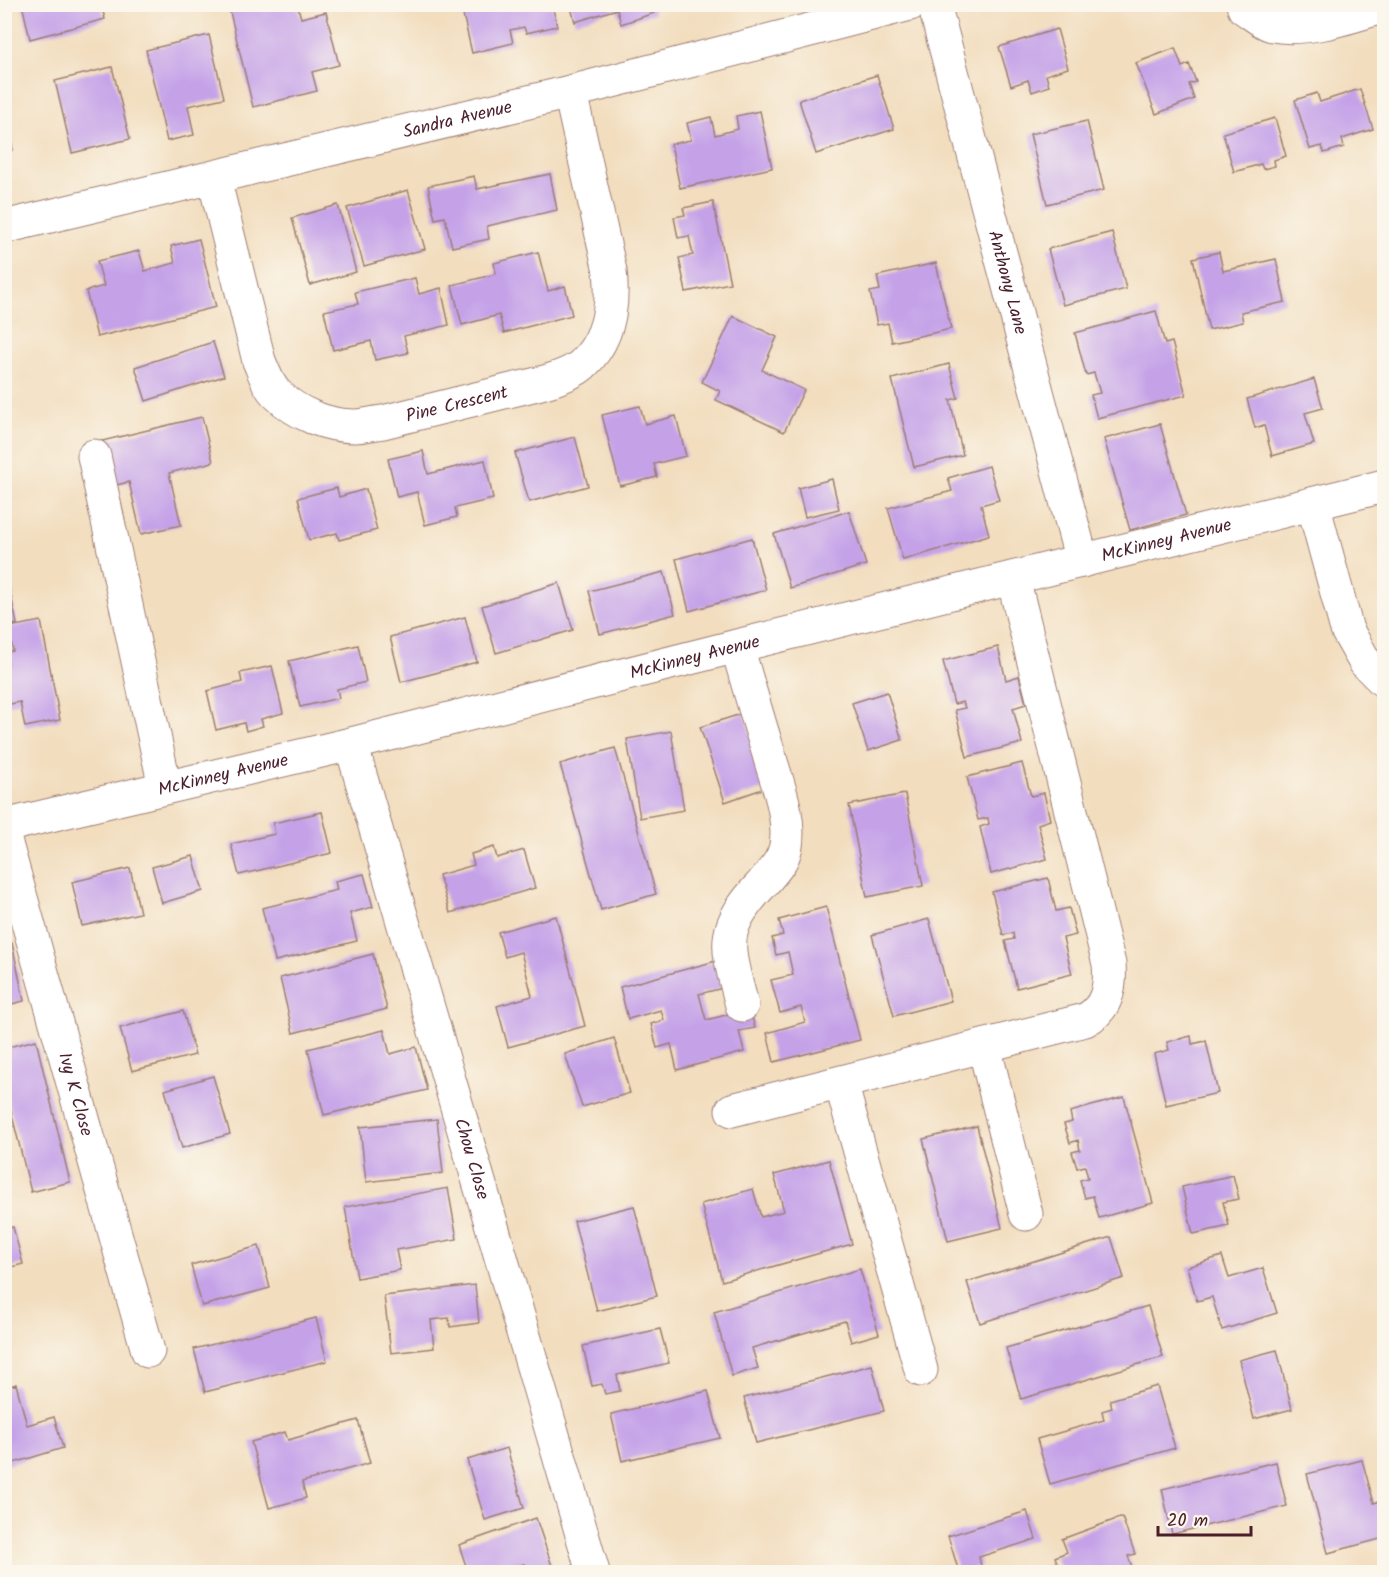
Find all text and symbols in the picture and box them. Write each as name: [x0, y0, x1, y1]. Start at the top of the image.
street label: Sandra Avenue: [400, 93, 515, 147]
street label: Anthony Lane: [979, 227, 1034, 338]
street label: Pine Crescent: [403, 378, 512, 432]
street label: McKinney Avenue: [1098, 511, 1235, 571]
street label: McKinney Avenue: [627, 628, 763, 689]
street label: McKinney Avenue: [155, 746, 291, 805]
street label: Ivy K Close: [49, 1049, 100, 1140]
street label: Chou Close: [445, 1115, 496, 1203]
scale bar: [1158, 1499, 1251, 1537]
text: 20 m: [1167, 1507, 1208, 1536]

